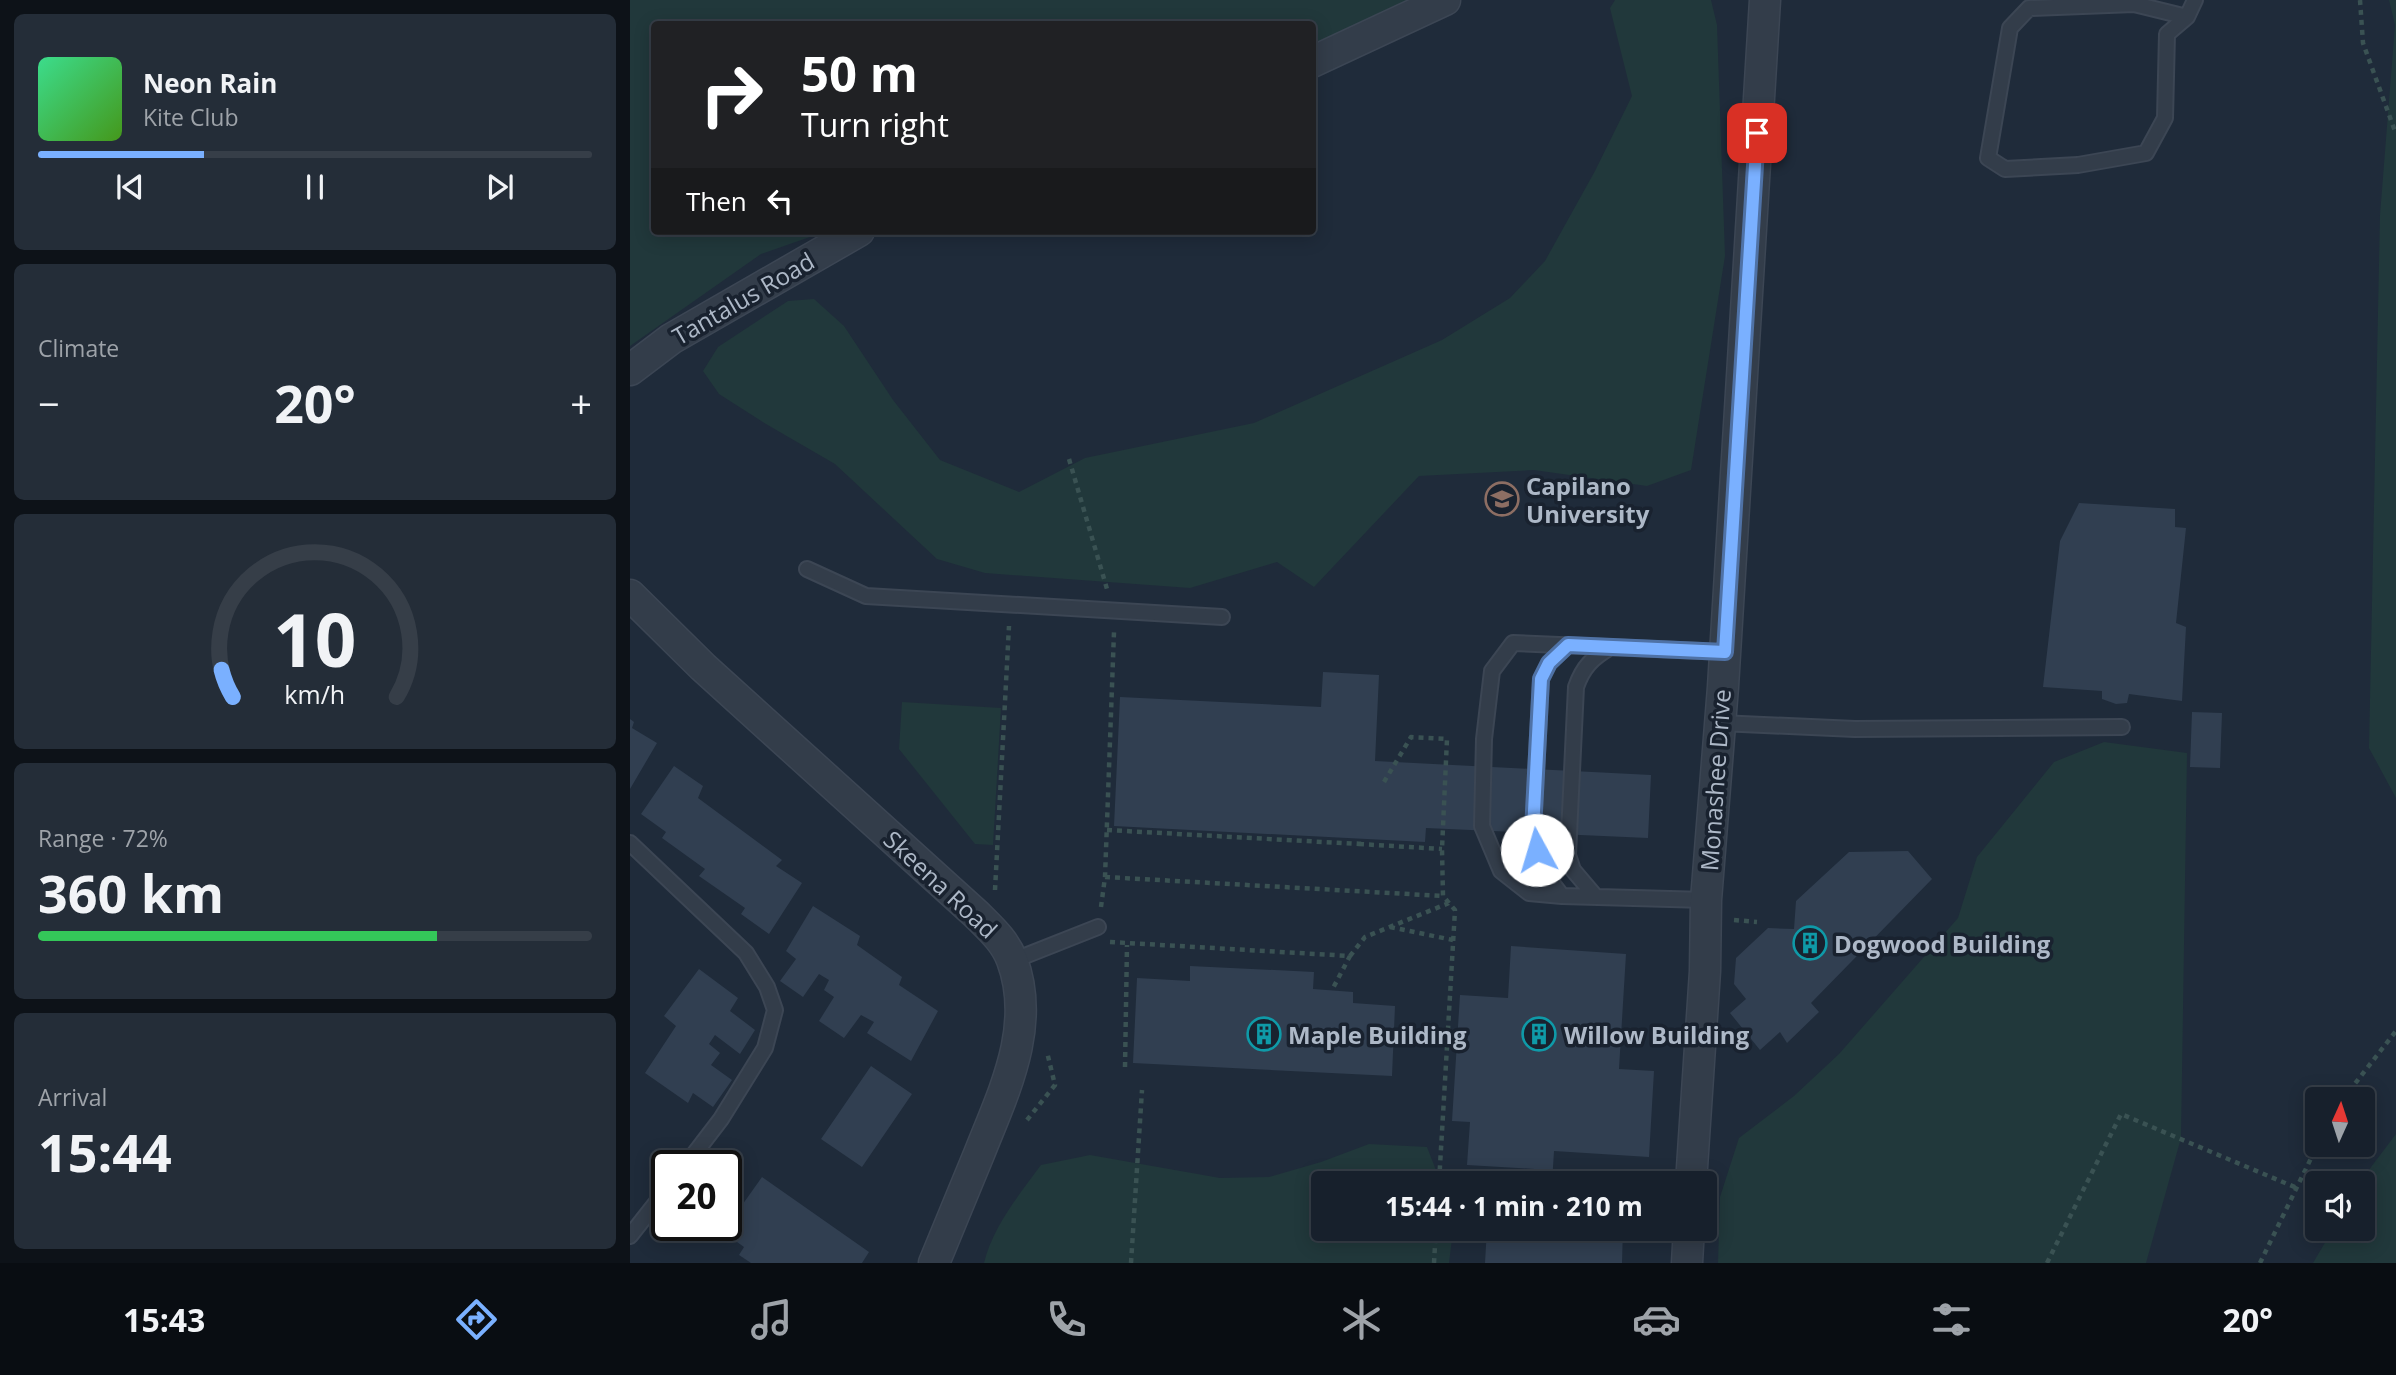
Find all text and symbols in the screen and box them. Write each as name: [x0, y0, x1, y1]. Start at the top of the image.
text: 50 m: [801, 40, 918, 106]
icon: right: [686, 49, 777, 140]
text: Neon Rain: [143, 65, 277, 101]
text: Kite Club: [143, 101, 238, 133]
text: Turn right: [801, 103, 949, 146]
pin: [1727, 103, 1787, 163]
icon: arrive: [1738, 114, 1776, 152]
icon: previous: [111, 168, 149, 206]
icon: pause: [296, 168, 334, 206]
icon: next: [481, 168, 519, 206]
icon: left: [761, 182, 799, 220]
text: Then: [686, 183, 747, 219]
street label: Tantalus Road: [666, 244, 820, 352]
text: Climate: [38, 332, 119, 364]
text: 20°: [274, 367, 356, 438]
text: −: [38, 377, 60, 429]
text: +: [570, 377, 592, 429]
place label: Capilano University: [1526, 469, 1650, 530]
school or university icon: Capilano University: [1483, 480, 1521, 518]
text: 10: [273, 590, 357, 689]
text: km/h: [285, 677, 345, 711]
street label: Monashee Drive: [1692, 688, 1738, 872]
position arrow: [1500, 813, 1574, 887]
text: Range · 72%: [38, 822, 168, 854]
street label: Skeena Road: [877, 823, 1005, 945]
text: 360 km: [38, 857, 224, 928]
building icon: Dogwood Building: [1791, 924, 1829, 962]
place label: Dogwood Building: [1834, 927, 2051, 960]
building icon: Maple Building: [1245, 1015, 1283, 1053]
building icon: Willow Building: [1520, 1015, 1558, 1053]
place label: Maple Building: [1288, 1018, 1467, 1051]
place label: Willow Building: [1564, 1018, 1750, 1051]
text: Arrival: [38, 1081, 107, 1113]
north arrow: [2305, 1087, 2375, 1157]
map controls: [2305, 1087, 2375, 1241]
text: 15:44: [38, 1116, 172, 1187]
speed limit sign: 20: [651, 1150, 742, 1241]
button: sound: [2305, 1171, 2375, 1241]
text: 15:44 · 1 min · 210 m: [1385, 1188, 1643, 1224]
icon: directions: [452, 1295, 501, 1344]
icon: music: [747, 1295, 796, 1344]
icon: phone: [1042, 1295, 1091, 1344]
icon: climate: [1337, 1295, 1386, 1344]
icon: car: [1632, 1295, 1681, 1344]
icon: filters: [1927, 1295, 1976, 1344]
text: 15:43: [123, 1298, 205, 1341]
text: 20°: [2223, 1298, 2273, 1341]

